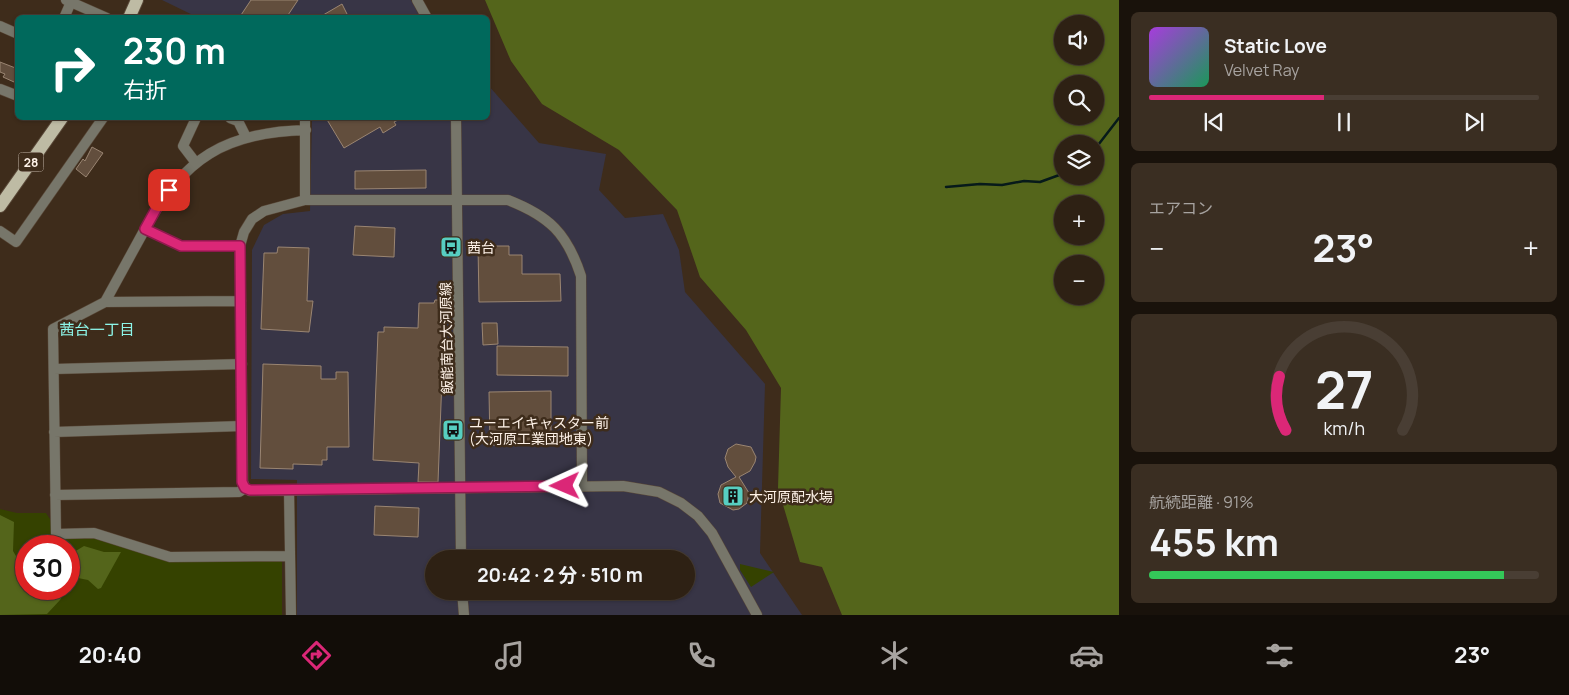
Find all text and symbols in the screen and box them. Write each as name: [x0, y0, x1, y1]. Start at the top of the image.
map controls: [1054, 15, 1104, 305]
button: sound: [1054, 15, 1104, 65]
text: 230 m: [123, 27, 226, 75]
text: Static Love: [1224, 33, 1327, 59]
icon: right: [40, 35, 105, 100]
text: Velvet Ray: [1224, 59, 1300, 81]
text: 右折: [123, 75, 167, 105]
button: search: [1054, 75, 1104, 125]
icon: previous: [1200, 108, 1228, 136]
icon: pause: [1330, 108, 1358, 136]
icon: next: [1460, 108, 1488, 136]
button: layers: [1054, 135, 1104, 185]
road number: 28: [18, 152, 44, 172]
pin: [148, 169, 190, 211]
icon: arrive: [155, 176, 183, 204]
button: +: [1054, 195, 1104, 245]
text: エアコン: [1149, 197, 1213, 219]
text: 23°: [1313, 221, 1374, 273]
text: −: [1149, 229, 1164, 267]
text: +: [1523, 229, 1539, 267]
bus stop icon: 茜台: [439, 235, 463, 259]
place label: 茜台: [467, 238, 495, 257]
button: −: [1054, 255, 1104, 305]
street label: 飯能南台大河原線: [436, 282, 456, 394]
district label: 茜台一丁目: [59, 319, 135, 340]
text: 27: [1315, 354, 1373, 425]
place label: ユーエイキャスター前 (大河原工業団地東): [469, 413, 609, 448]
text: km/h: [1323, 416, 1365, 440]
bus stop icon: ユーエイキャスター前 (大河原工業団地東): [441, 418, 465, 442]
position arrow: [538, 459, 590, 511]
building icon: 大河原配水場: [721, 484, 745, 508]
place label: 大河原配水場: [749, 487, 833, 506]
text: 航続距離 · 91%: [1149, 491, 1254, 513]
text: 455 km: [1149, 515, 1279, 567]
speed limit sign: 30: [15, 535, 80, 600]
text: 20:42 · 2 分 · 510 m: [477, 562, 643, 588]
icon: directions: [299, 638, 334, 673]
icon: music: [492, 638, 527, 673]
icon: phone: [684, 638, 719, 673]
icon: climate: [877, 638, 912, 673]
icon: car: [1069, 638, 1104, 673]
icon: filters: [1262, 638, 1297, 673]
text: 20:40: [79, 640, 142, 670]
text: 23°: [1454, 640, 1490, 670]

